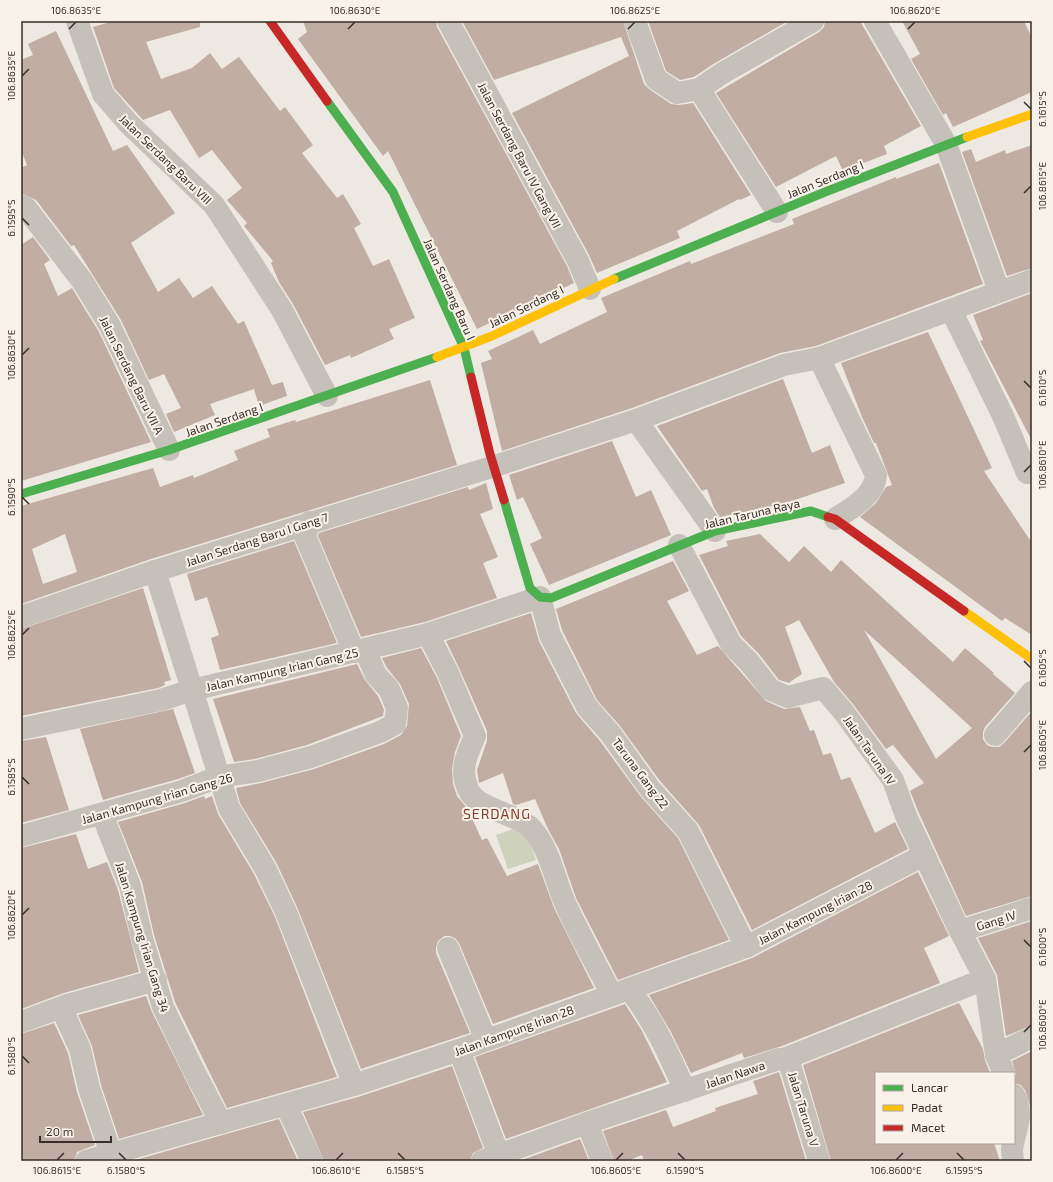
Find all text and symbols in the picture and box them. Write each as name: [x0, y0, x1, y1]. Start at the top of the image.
text: 106.8635°E: [51, 4, 101, 16]
text: 106.8630°E: [330, 4, 381, 16]
text: 106.8625°E: [610, 4, 660, 16]
text: 106.8620°E: [890, 4, 941, 16]
text: 106.8635°E: [5, 51, 17, 101]
street label: Jalan Serdang Baru IV Gang VII: [476, 80, 564, 230]
text: 6.1615°S: [1036, 91, 1048, 127]
street label: Jalan Serdang Baru VIII: [117, 111, 215, 207]
street label: Jalan Serdang I: [785, 157, 865, 201]
text: 106.8615°E: [1036, 161, 1048, 210]
text: 6.1595°S: [5, 199, 17, 237]
street label: Jalan Serdang Baru I: [421, 236, 479, 342]
street label: Jalan Serdang I: [486, 282, 566, 330]
street label: Jalan Serdang Baru VII A: [97, 314, 167, 437]
text: 106.8630°E: [5, 329, 17, 380]
text: 6.1610°S: [1036, 369, 1048, 406]
street label: Jalan Serdang I: [183, 399, 265, 439]
text: 106.8610°E: [1036, 440, 1048, 490]
text: 6.1590°S: [5, 478, 17, 516]
street label: Jalan Taruna Raya: [703, 495, 801, 531]
street label: Jalan Serdang Baru I Gang 7: [184, 509, 330, 569]
text: 106.8625°E: [5, 610, 17, 660]
street label: Jalan Kampung Irian Gang 25: [205, 645, 359, 693]
text: 6.1605°S: [1036, 649, 1048, 687]
street label: Jalan Taruna IV: [841, 713, 899, 788]
text: 106.8605°E: [1036, 719, 1048, 770]
street label: Taruna Gang 22: [610, 735, 672, 811]
text: 6.1585°S: [5, 758, 17, 796]
street label: Jalan Kampung Irian Gang 26: [80, 770, 234, 826]
district label: SERDANG: [463, 805, 531, 822]
street label: Jalan Kampung Irian Gang 34: [113, 860, 173, 1014]
street label: Jalan Kampung Irian 28: [756, 877, 874, 947]
text: 106.8620°E: [5, 889, 17, 940]
street label: Gang IV: [974, 907, 1018, 933]
text: 6.1600°S: [1036, 927, 1048, 966]
text: 106.8600°E: [1036, 999, 1048, 1051]
street label: Jalan Kampung Irian 28: [452, 1002, 576, 1058]
text: 6.1580°S: [5, 1036, 17, 1075]
street label: Jalan Nawa: [703, 1057, 767, 1091]
street label: Jalan Taruna V: [786, 1070, 822, 1149]
legend: [875, 1072, 1015, 1144]
text: Lancar: [911, 1080, 948, 1094]
text: Padat: [911, 1100, 943, 1114]
scale bar: [40, 1118, 111, 1144]
text: Macet: [911, 1120, 945, 1134]
text: 20 m: [46, 1124, 73, 1138]
text: 106.8615°E: [33, 1164, 82, 1176]
text: 6.1580°S: [107, 1164, 146, 1176]
text: 106.8610°E: [311, 1164, 361, 1176]
text: 6.1585°S: [386, 1164, 424, 1176]
text: 106.8605°E: [591, 1164, 642, 1176]
text: 6.1590°S: [666, 1164, 704, 1176]
text: 106.8600°E: [870, 1164, 922, 1176]
text: 6.1595°S: [945, 1164, 983, 1176]

